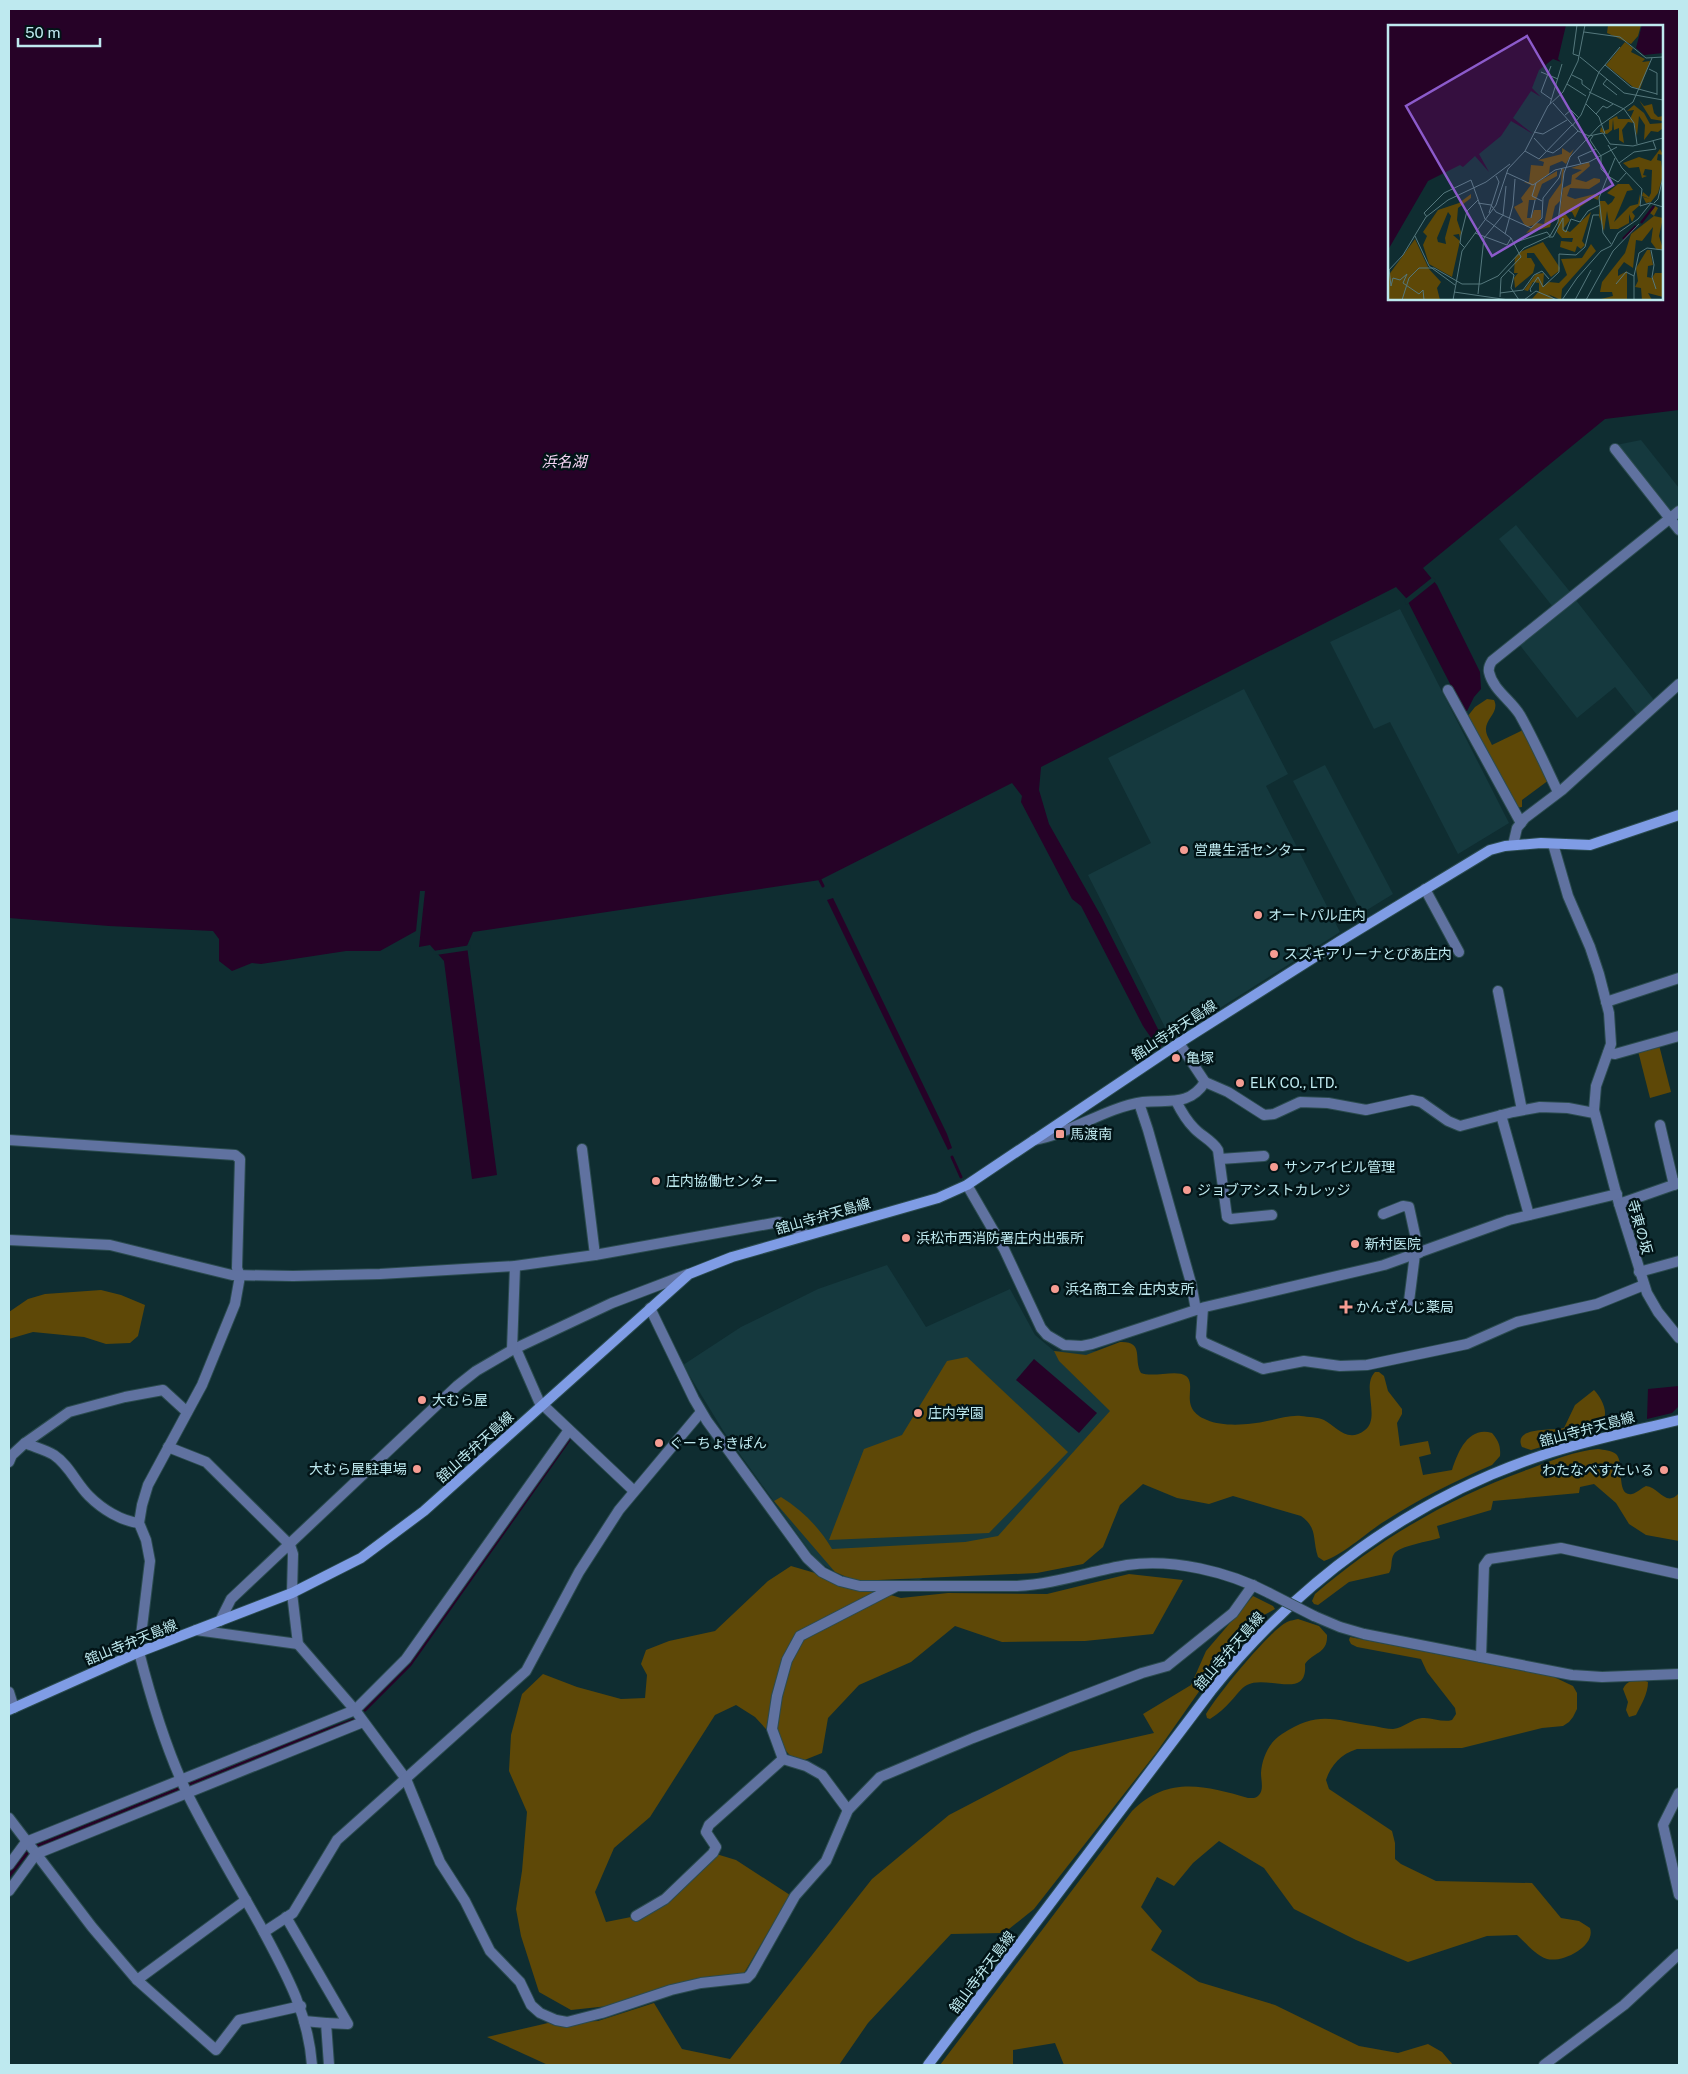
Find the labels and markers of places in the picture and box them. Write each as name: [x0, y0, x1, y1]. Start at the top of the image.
place label: 営農生活センター: [1194, 842, 1306, 858]
marker: 営農生活センター: [1178, 844, 1190, 856]
place label: オートパル庄内: [1268, 907, 1366, 923]
marker: オートパル庄内: [1252, 909, 1264, 921]
place label: スズキアリーナとぴあ庄内: [1284, 946, 1452, 962]
marker: スズキアリーナとぴあ庄内: [1268, 948, 1280, 960]
place label: 亀塚: [1186, 1050, 1214, 1066]
marker: 亀塚: [1170, 1052, 1182, 1064]
place label: ELK CO., LTD.: [1250, 1075, 1337, 1091]
marker: ELK CO., LTD.: [1234, 1077, 1246, 1089]
place label: 馬渡南: [1070, 1126, 1112, 1142]
marker: 馬渡南: [1054, 1128, 1066, 1140]
place label: サンアイビル管理: [1284, 1159, 1395, 1175]
marker: サンアイビル管理: [1268, 1161, 1280, 1173]
place label: 庄内協働センター: [666, 1173, 778, 1189]
marker: 庄内協働センター: [650, 1175, 662, 1187]
place label: ジョブアシストカレッジ: [1197, 1182, 1350, 1198]
marker: ジョブアシストカレッジ: [1181, 1184, 1193, 1196]
place label: 浜松市西消防署庄内出張所: [916, 1230, 1084, 1246]
marker: 浜松市西消防署庄内出張所: [900, 1232, 912, 1244]
place label: 新村医院: [1365, 1236, 1421, 1252]
marker: 新村医院: [1349, 1238, 1361, 1250]
place label: 浜名商工会 庄内支所: [1065, 1281, 1194, 1297]
marker: 浜名商工会 庄内支所: [1049, 1283, 1061, 1295]
place label: かんざんじ薬局: [1356, 1299, 1454, 1315]
marker: かんざんじ薬局: [1340, 1301, 1352, 1313]
place label: 大むら屋: [432, 1392, 488, 1408]
marker: 大むら屋: [416, 1394, 428, 1406]
place label: 庄内学園: [928, 1405, 984, 1421]
marker: 庄内学園: [912, 1407, 924, 1419]
place label: ぐーちょきぱん: [669, 1435, 767, 1451]
marker: ぐーちょきぱん: [653, 1437, 665, 1449]
place label: 大むら屋駐車場: [309, 1461, 407, 1477]
place label: わたなべすたいる: [1542, 1462, 1654, 1478]
marker: 大むら屋駐車場: [411, 1463, 423, 1475]
marker: わたなべすたいる: [1658, 1464, 1670, 1476]

